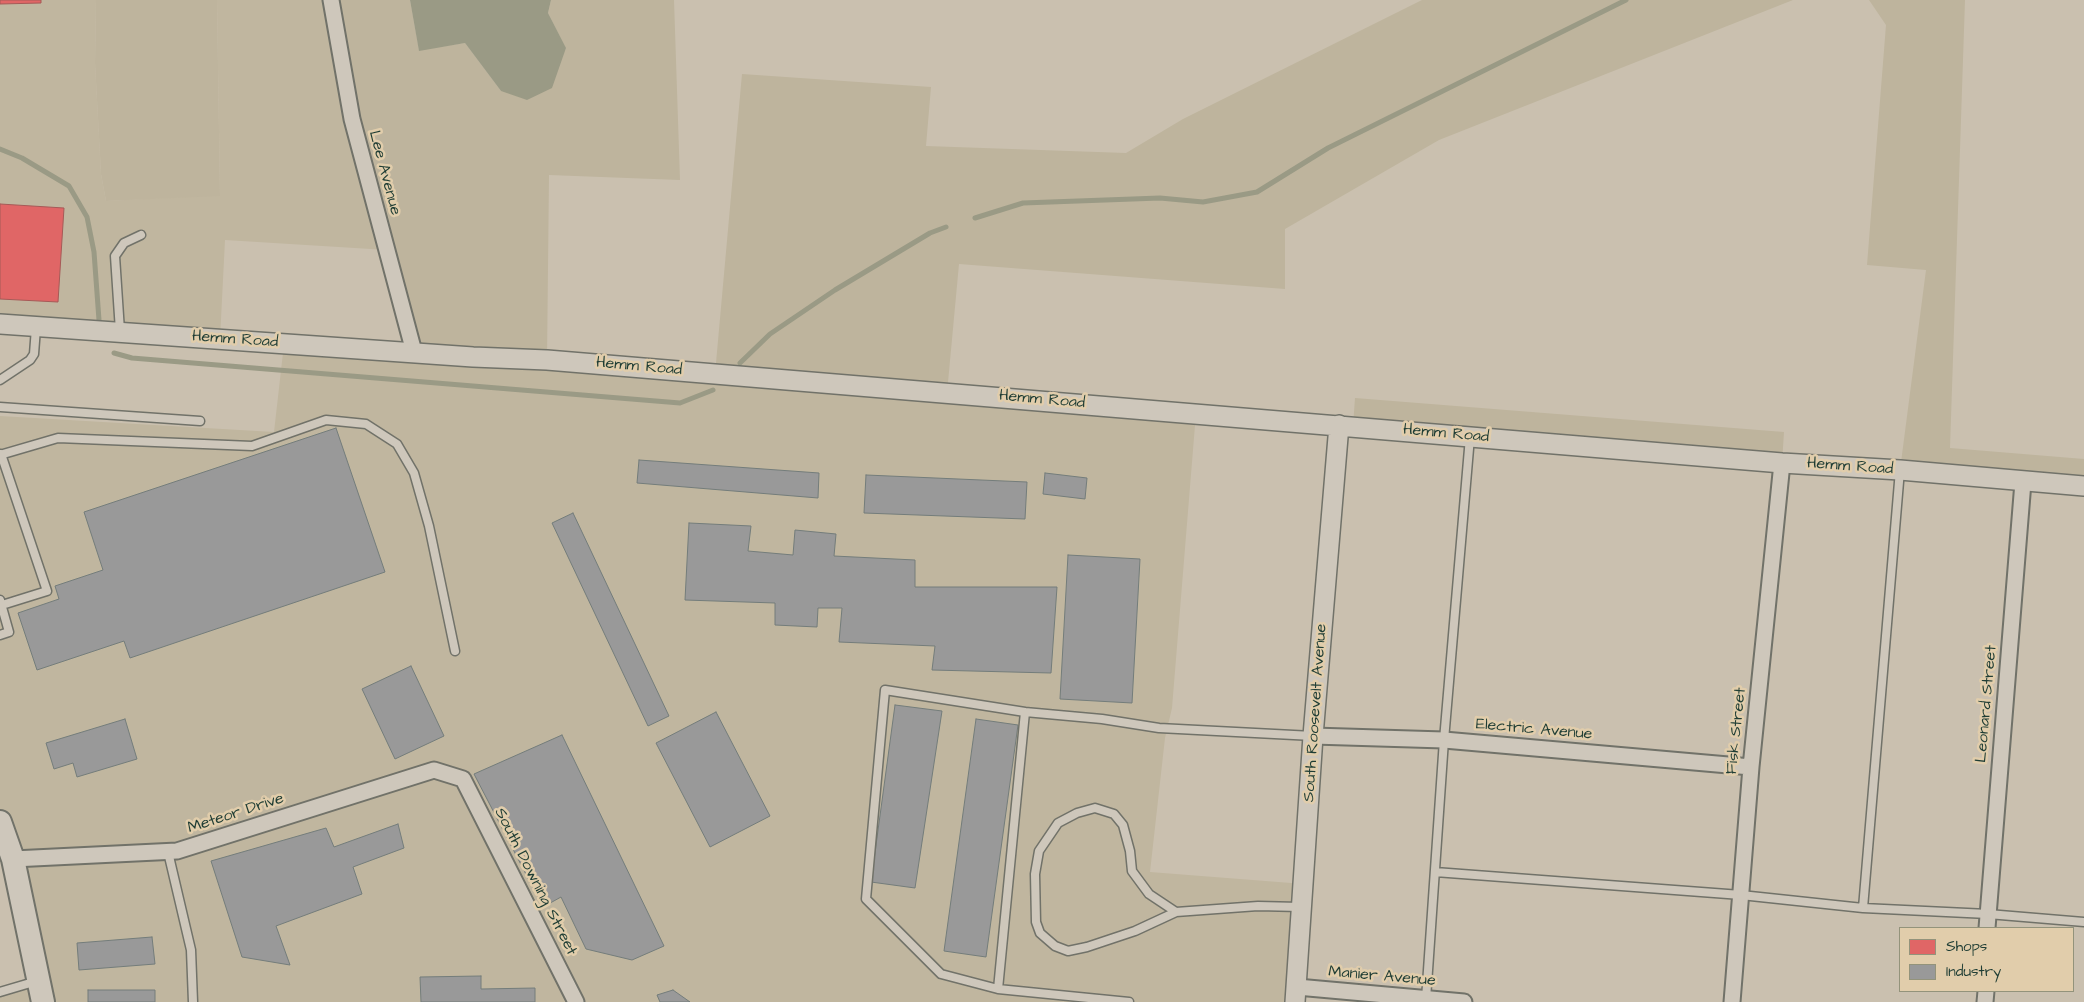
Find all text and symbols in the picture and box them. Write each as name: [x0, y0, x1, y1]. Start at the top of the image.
street label: Lee Avenue: [363, 129, 405, 217]
street label: Hemm Road: [191, 327, 279, 353]
street label: Hemm Road: [595, 354, 683, 380]
street label: Hemm Road: [998, 387, 1086, 413]
street label: Hemm Road: [1402, 421, 1490, 447]
street label: Hemm Road: [1806, 454, 1894, 480]
street label: South Roosevelt Avenue: [1300, 623, 1332, 803]
street label: Leonard Street: [1972, 645, 2002, 763]
street label: Fisk Street: [1723, 687, 1751, 775]
street label: Electric Avenue: [1475, 715, 1593, 745]
street label: Meteor Drive: [186, 789, 286, 839]
street label: South Downing Street: [489, 805, 581, 959]
legend: [1899, 927, 2074, 992]
text: Shops: [1946, 936, 1987, 957]
text: Industry: [1946, 961, 2001, 982]
street label: Manier Avenue: [1328, 963, 1436, 991]

